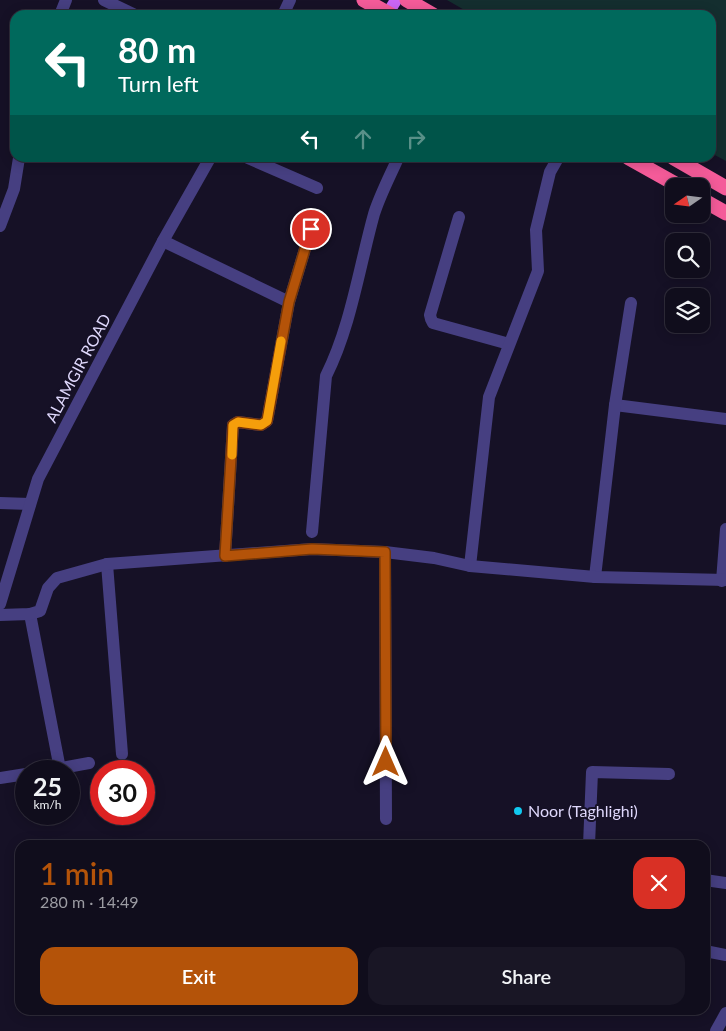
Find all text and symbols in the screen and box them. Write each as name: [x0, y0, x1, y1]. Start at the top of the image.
text: 80 m: [118, 28, 196, 70]
icon: left: [35, 30, 100, 95]
text: Turn left: [118, 70, 199, 97]
icon: left: [296, 125, 324, 153]
icon: ahead: [349, 125, 377, 153]
icon: right: [402, 125, 430, 153]
north arrow: [665, 178, 710, 222]
map controls: [665, 178, 710, 333]
pin: [290, 208, 332, 250]
icon: arrive: [297, 215, 325, 243]
button: search: [665, 233, 710, 278]
button: layers: [665, 288, 710, 333]
street label: ALAMGIR ROAD: [41, 310, 114, 425]
position arrow: [359, 735, 411, 787]
speed limit sign: 30: [90, 760, 155, 825]
text: 25: [33, 771, 62, 801]
text: km/h: [33, 797, 62, 812]
place label: Noor (Taghlighi): [528, 801, 638, 820]
marker: Noor (Taghlighi): [512, 805, 524, 817]
text: 1 min: [40, 855, 114, 891]
button: close: [633, 857, 685, 909]
text: 280 m · 14:49: [40, 892, 139, 911]
button: Exit: [40, 947, 358, 1005]
button: Share: [368, 947, 685, 1005]

